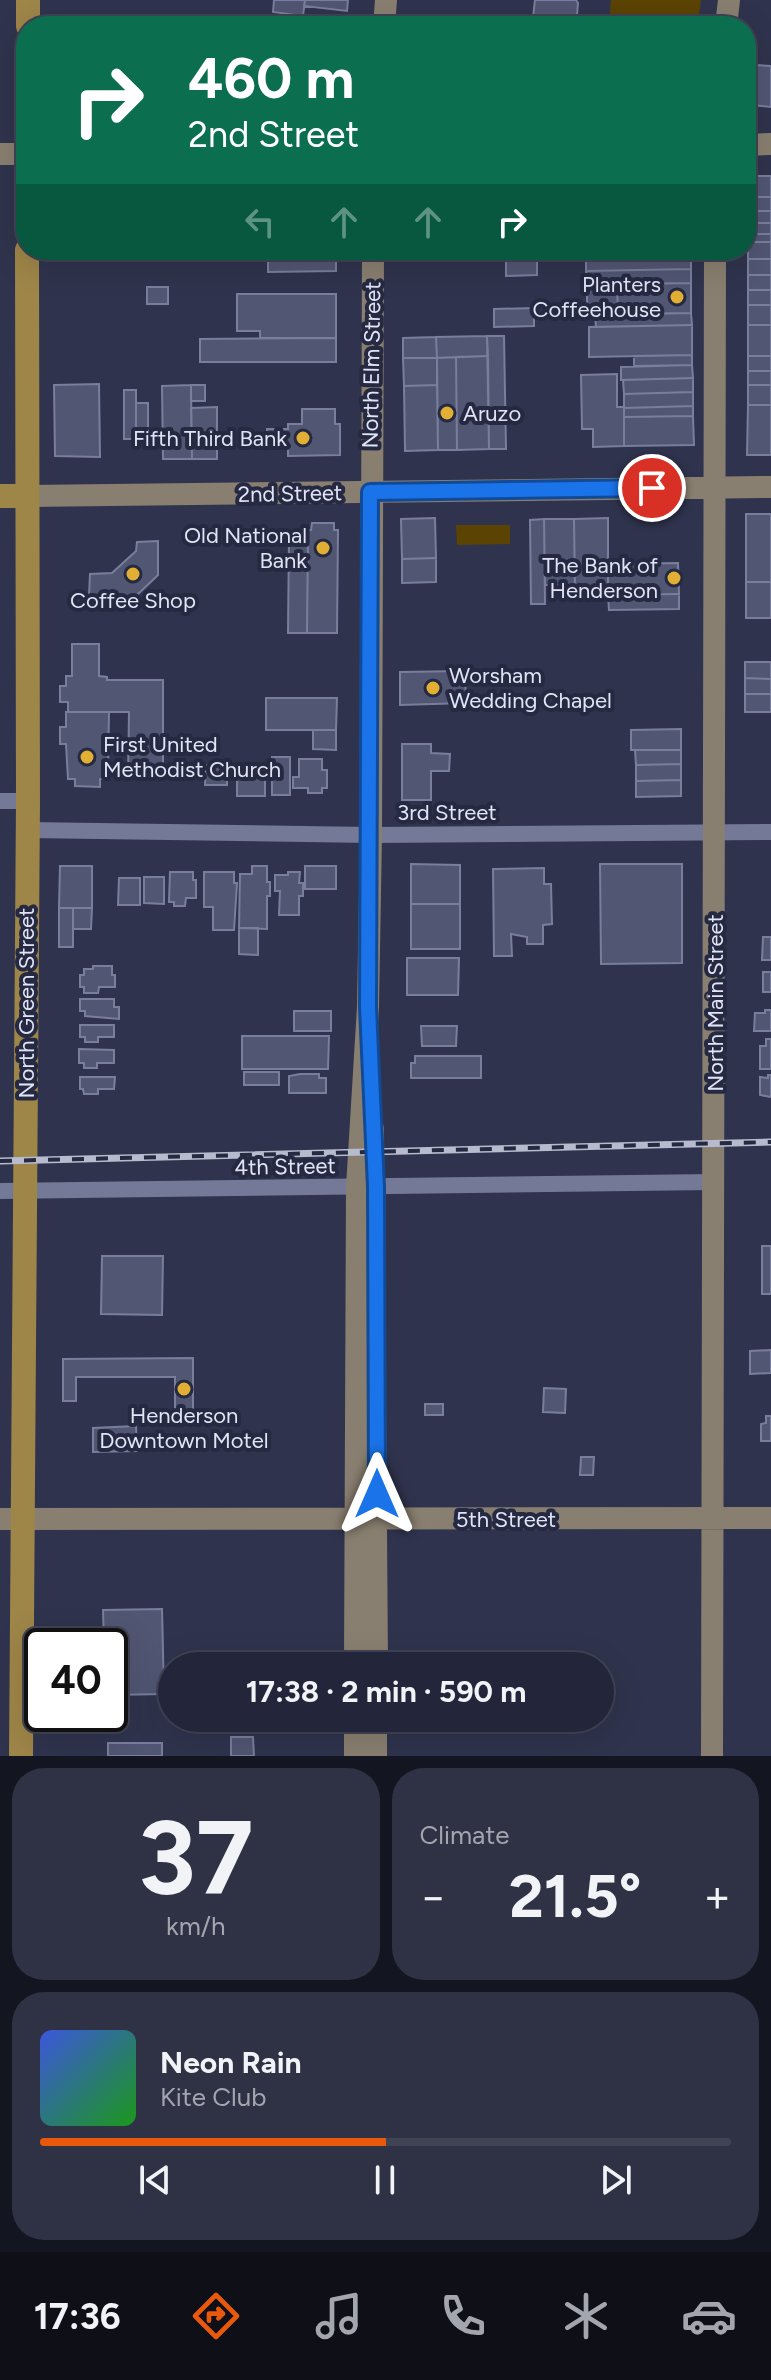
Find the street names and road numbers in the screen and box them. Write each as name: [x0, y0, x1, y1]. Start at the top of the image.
street label: North Elm Street: [357, 281, 386, 449]
street label: 2nd Street: [238, 479, 342, 508]
street label: 3rd Street: [397, 799, 497, 826]
street label: North Green Street: [13, 908, 40, 1098]
street label: North Main Street: [702, 914, 729, 1092]
street label: 4th Street: [234, 1152, 336, 1181]
street label: 5th Street: [456, 1506, 556, 1533]

